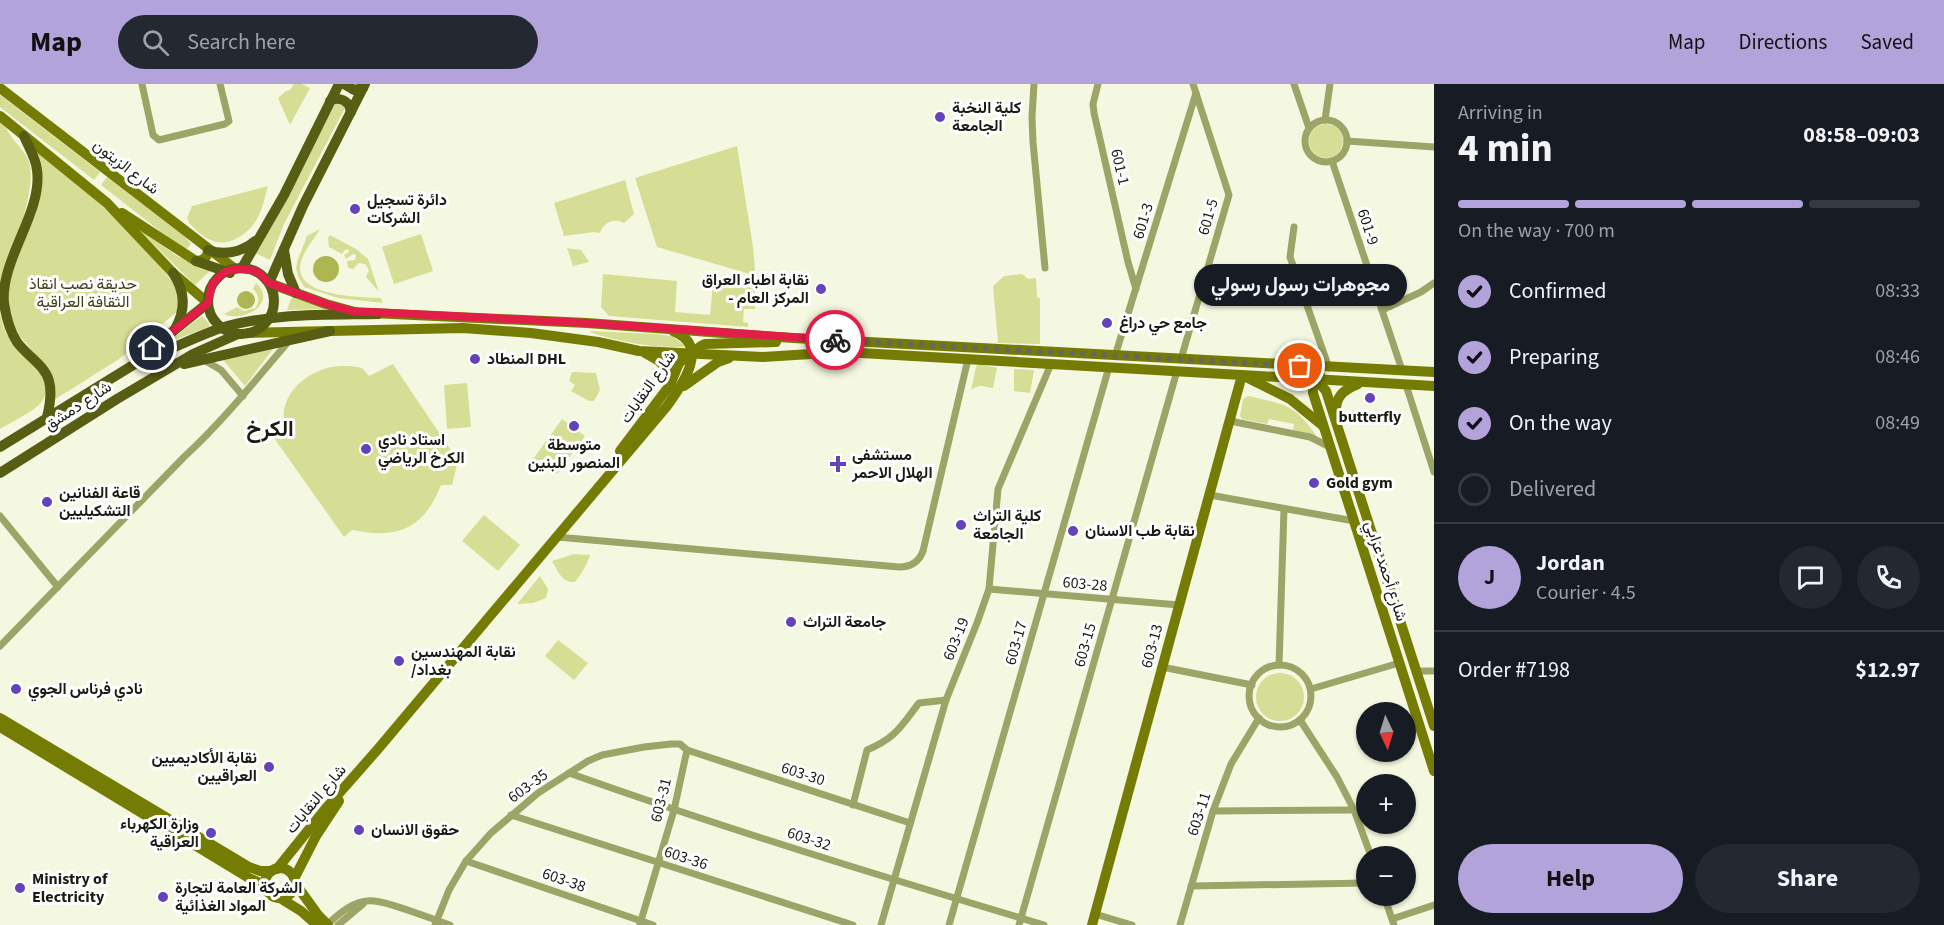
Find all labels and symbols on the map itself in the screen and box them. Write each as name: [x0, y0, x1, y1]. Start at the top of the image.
place label: كلية النخبة الجامعة: [952, 97, 1021, 137]
marker: كلية النخبة الجامعة: [933, 110, 947, 124]
street label: شارع الزيتون: [88, 134, 164, 200]
street label: 601-1: [1105, 147, 1135, 187]
place label: دائرة تسجيل الشركات: [367, 189, 447, 229]
street label: 601-5: [1192, 196, 1224, 238]
street label: 601-3: [1127, 200, 1159, 242]
marker: دائرة تسجيل الشركات: [348, 202, 362, 216]
street label: 601-9: [1352, 206, 1384, 248]
callout: مجوهرات رسول رسولي: [1194, 264, 1406, 306]
place label: نقابة اطباء العراق - المركز العام: [702, 269, 809, 309]
park label: حديقة نصب انقاذ الثقافة العراقية: [29, 273, 137, 313]
marker: نقابة اطباء العراق - المركز العام: [814, 282, 828, 296]
courier: [805, 310, 865, 370]
place label: جامع حي دراغ: [1119, 312, 1207, 336]
marker: جامع حي دراغ: [1100, 316, 1114, 330]
pin: [126, 322, 177, 373]
pin: [1274, 340, 1325, 391]
street label: شارع النقابات: [615, 346, 681, 428]
place label: المنطاد DHL: [487, 348, 566, 370]
marker: المنطاد DHL: [468, 352, 482, 366]
street label: شارع دمشق: [40, 376, 116, 436]
marker: butterfly: [1363, 391, 1377, 405]
place label: butterfly: [1339, 406, 1402, 428]
district label: الكرخ: [246, 413, 294, 445]
marker: متوسطة المنصور للبنين: [567, 419, 581, 433]
place label: استاد نادي الكرخ الرياضي: [378, 429, 465, 471]
place label: متوسطة المنصور للبنين: [528, 434, 620, 474]
marker: استاد نادي الكرخ الرياضي: [359, 442, 373, 456]
place label: مستشفى الهلال الاحمر: [851, 444, 933, 484]
marker: مستشفى الهلال الاحمر: [829, 455, 847, 473]
place label: Gold gym: [1326, 472, 1393, 494]
marker: Gold gym: [1307, 476, 1321, 490]
place label: قاعة الفنانين التشكيليين: [59, 482, 141, 522]
marker: قاعة الفنانين التشكيليين: [40, 495, 54, 509]
place label: كلية التراث الجامعة: [973, 505, 1041, 545]
marker: كلية التراث الجامعة: [954, 518, 968, 532]
street label: شارع أحمد عرابي: [1358, 518, 1413, 625]
place label: نقابة طب الاسنان: [1085, 520, 1195, 542]
marker: نقابة طب الاسنان: [1066, 524, 1080, 538]
street label: 603-28: [1062, 571, 1108, 597]
place label: جامعة التراث: [803, 611, 886, 633]
street label: 603-19: [937, 614, 975, 664]
marker: جامعة التراث: [784, 615, 798, 629]
street label: 603-17: [999, 618, 1033, 668]
street label: 603-15: [1068, 620, 1102, 670]
street label: 603-13: [1136, 622, 1168, 670]
place label: نقابة المهندسين /بغداد: [411, 641, 516, 681]
marker: نقابة المهندسين /بغداد: [392, 654, 406, 668]
place label: نادي فرناس الجوي: [28, 678, 143, 702]
marker: نادي فرناس الجوي: [9, 682, 23, 696]
north arrow: [1356, 702, 1416, 762]
place label: نقابة الأكاديميين العراقيين: [151, 747, 257, 787]
street label: 603-30: [778, 757, 828, 791]
marker: نقابة الأكاديميين العراقيين: [262, 760, 276, 774]
street label: شارع النقابات: [281, 760, 351, 838]
street label: 603-35: [503, 764, 553, 808]
street label: 603-31: [645, 776, 677, 824]
street label: 603-11: [1182, 789, 1216, 839]
place label: وزارة الكهرباء العراقية: [120, 813, 199, 853]
place label: حقوق الانسان: [371, 819, 459, 841]
street label: 603-32: [784, 822, 834, 856]
marker: حقوق الانسان: [352, 823, 366, 837]
marker: وزارة الكهرباء العراقية: [204, 826, 218, 840]
street label: 603-36: [661, 841, 711, 875]
street label: 603-38: [539, 862, 589, 898]
place label: Ministry of Electricity: [32, 868, 108, 908]
place label: الشركة العامة لتجارة المواد الغذائية: [175, 877, 302, 917]
marker: Ministry of Electricity: [13, 881, 27, 895]
marker: الشركة العامة لتجارة المواد الغذائية: [156, 890, 170, 904]

